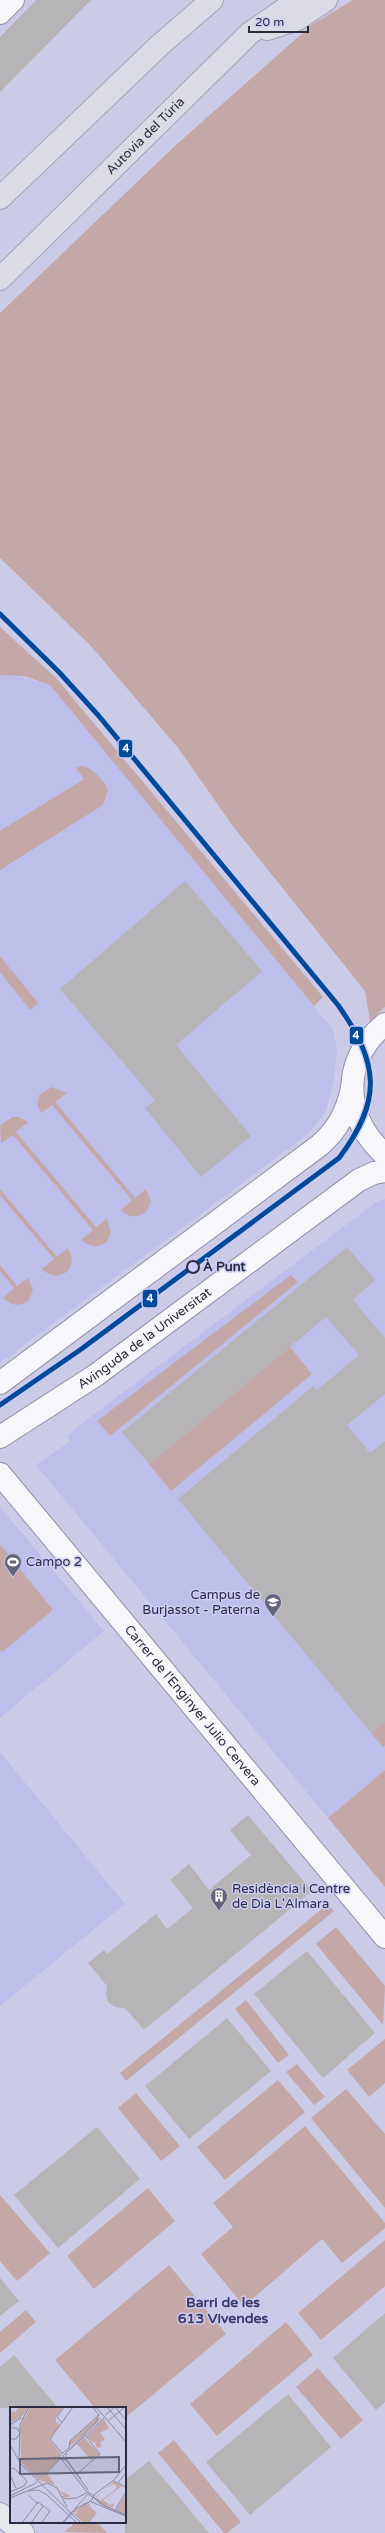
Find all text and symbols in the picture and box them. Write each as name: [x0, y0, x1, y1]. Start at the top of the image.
scale bar: [249, 8, 308, 34]
text: 20 m: [255, 15, 284, 29]
street label: Autovia del Túria: [103, 94, 188, 178]
line badge: 4: [118, 739, 133, 758]
text: 4: [123, 742, 130, 755]
line badge: 4: [349, 1026, 364, 1045]
text: 4: [353, 1029, 360, 1042]
place label: À Punt: [203, 1258, 245, 1275]
marker: À Punt: [186, 1260, 200, 1274]
street label: Avinguda de la Universitat: [75, 1284, 215, 1393]
line badge: 4: [142, 1289, 158, 1308]
text: 4: [147, 1292, 154, 1305]
sports icon: Campo 2: [3, 1552, 23, 1577]
place label: Campo 2: [26, 1554, 82, 1570]
place label: Campus de Burjassot - Paterna: [142, 1587, 260, 1618]
school or university icon: Campus de Burjassot - Paterna: [263, 1592, 283, 1617]
street label: Carrer de l'Enginyer Julio Cervera: [121, 1622, 264, 1789]
place label: Residència i Centre de Dia L'Almara: [232, 1881, 350, 1912]
building icon: Residència i Centre de Dia L'Almara: [209, 1886, 229, 1911]
district label: Barri de les 613 Vivendes: [178, 2294, 268, 2327]
inset map: [10, 2407, 126, 2523]

